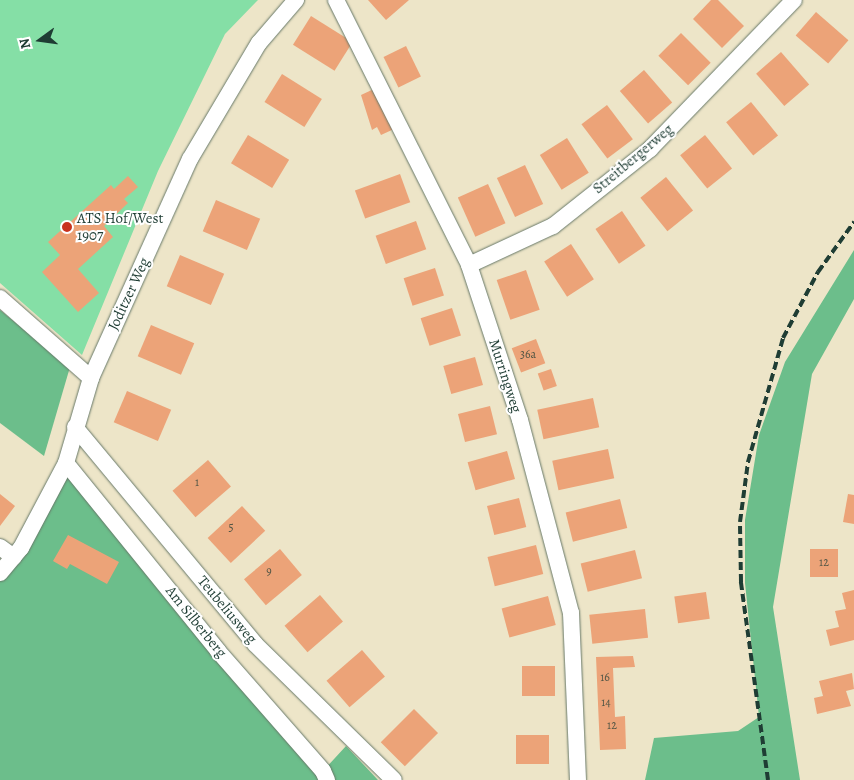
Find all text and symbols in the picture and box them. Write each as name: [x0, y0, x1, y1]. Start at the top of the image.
north arrow: [15, 15, 65, 65]
text: N: [15, 37, 35, 51]
street label: Streitbergerweg: [589, 120, 677, 198]
place label: ATS Hof/West 1907: [77, 209, 163, 244]
marker: ATS Hof/West 1907: [61, 221, 73, 233]
street label: Joditzer Weg: [104, 255, 154, 333]
street label: Murringweg: [485, 337, 525, 415]
house number: 36a: [520, 348, 536, 362]
house number: 1: [195, 476, 199, 490]
house number: 5: [228, 521, 234, 535]
house number: 12: [819, 556, 829, 570]
house number: 9: [266, 565, 272, 579]
street label: Teubeliusweg: [193, 572, 261, 648]
street label: Am Silberberg: [162, 582, 230, 662]
house number: 16: [600, 671, 610, 685]
house number: 14: [601, 696, 611, 710]
house number: 12: [607, 719, 617, 733]

